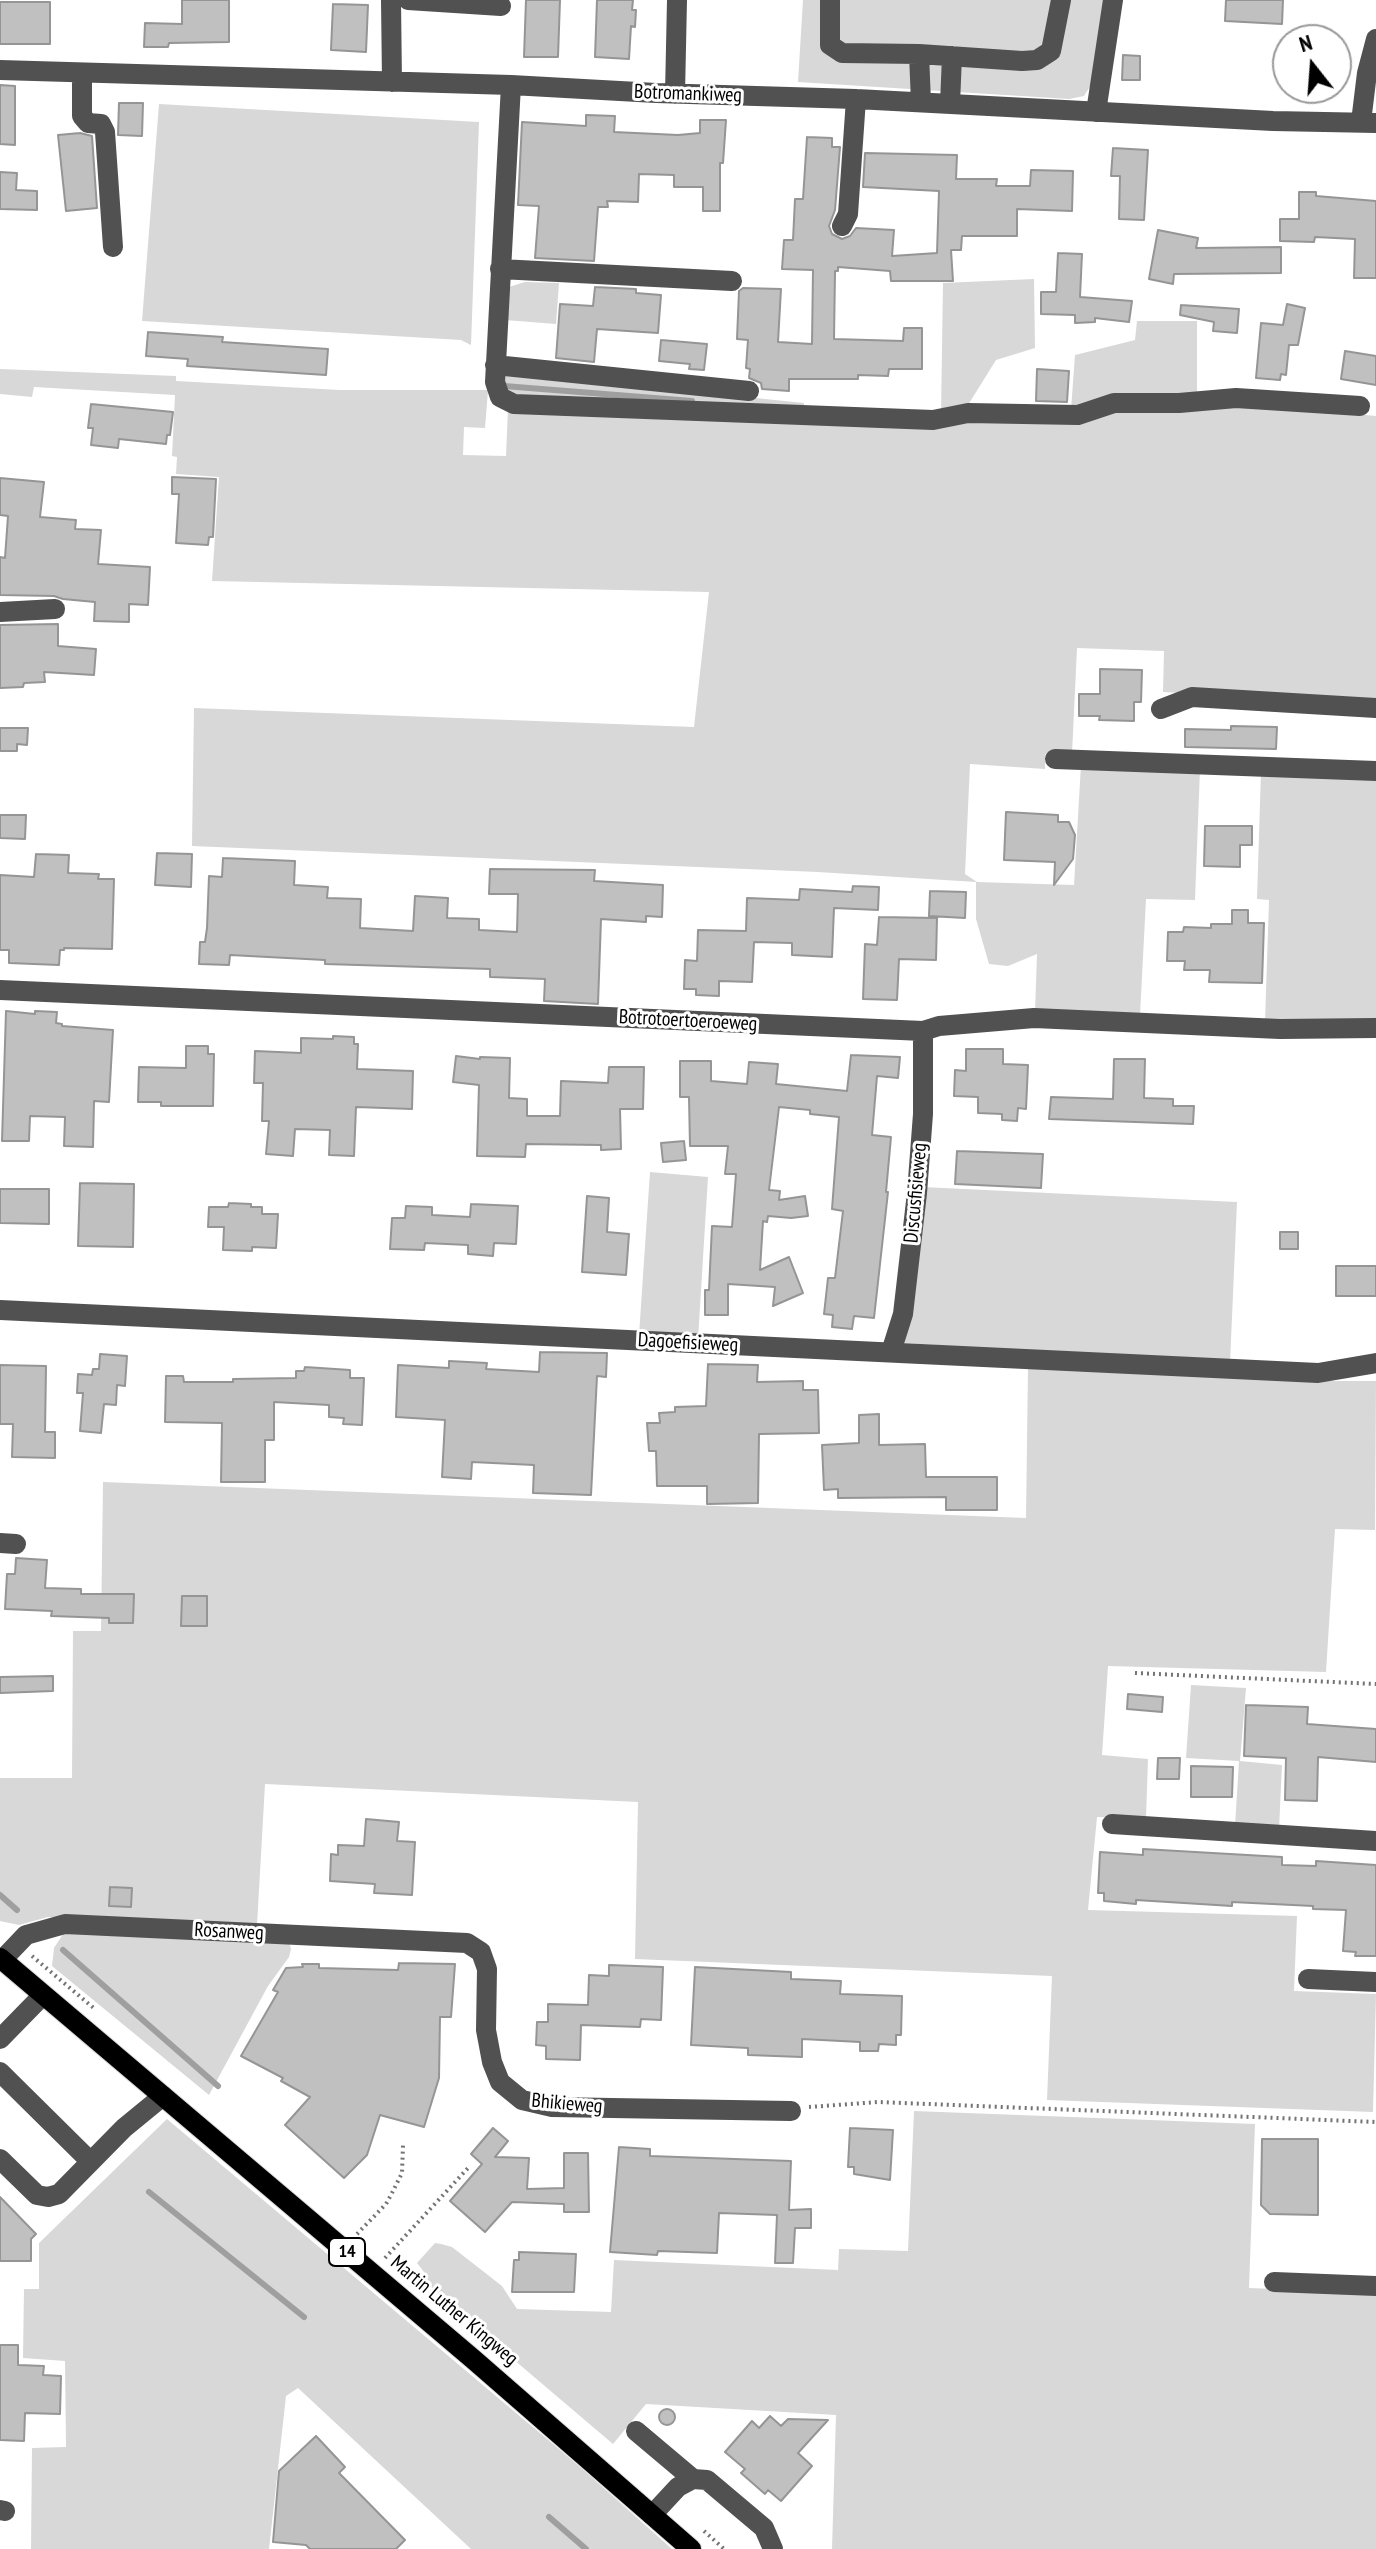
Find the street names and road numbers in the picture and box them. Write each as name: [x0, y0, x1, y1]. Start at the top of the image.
street label: Botromankiweg: [634, 80, 742, 108]
street label: Botrotoertoeroeweg: [618, 1005, 758, 1037]
street label: Discusfisieweg: [900, 1142, 932, 1244]
street label: Dagoefisieweg: [637, 1328, 739, 1358]
street label: Rosanweg: [194, 1918, 264, 1946]
street label: Bhikieweg: [531, 2089, 603, 2119]
road number: 14: [329, 2238, 365, 2266]
street label: Martin Luther Kingweg: [386, 2251, 522, 2371]

